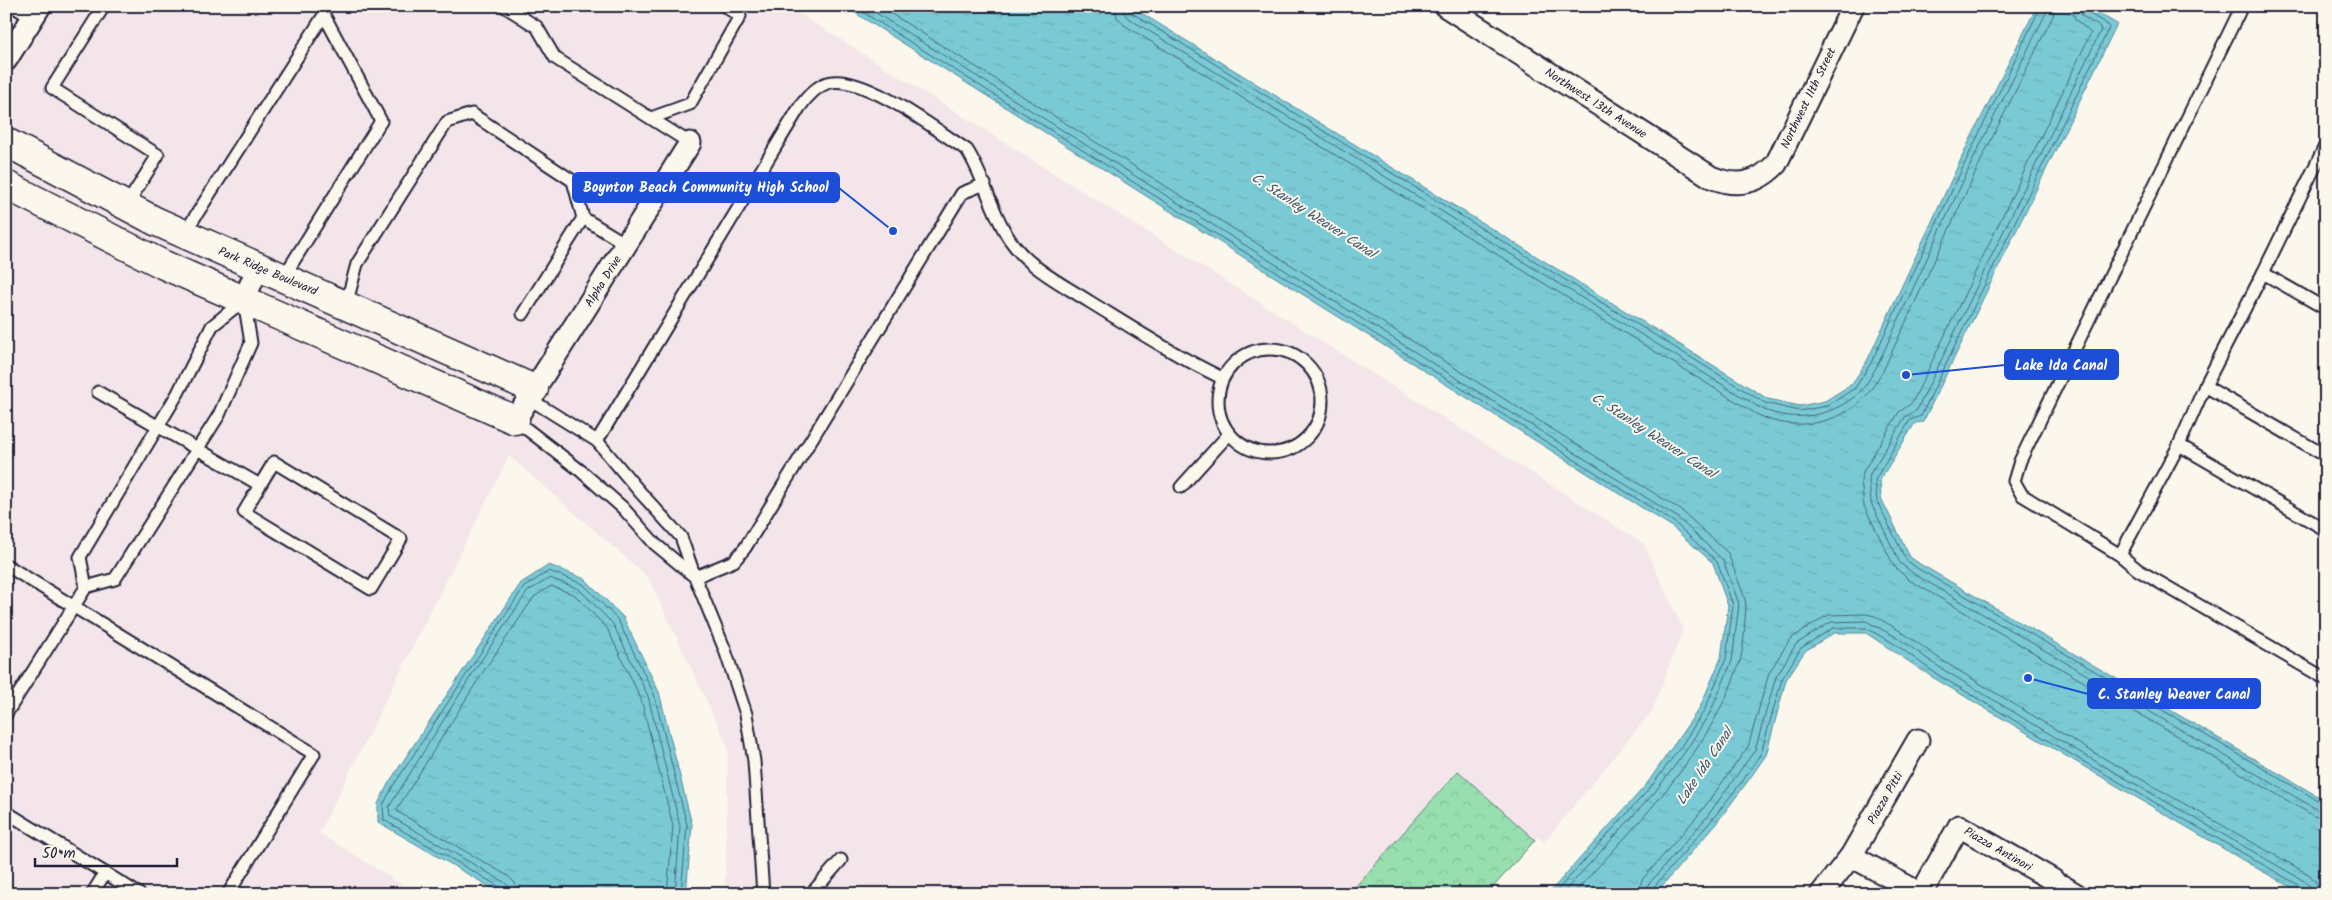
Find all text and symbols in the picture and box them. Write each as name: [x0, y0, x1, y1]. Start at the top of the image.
street label: Northwest 11th Street: [1776, 44, 1841, 152]
street label: Northwest 13th Avenue: [1541, 63, 1651, 144]
water label: C. Stanley Weaver Canal: [1247, 167, 1382, 266]
callout: Boynton Beach Community High School: [573, 173, 839, 202]
text: Boynton Beach Community High School: [583, 177, 829, 199]
street label: Park Ridge Boulevard: [215, 242, 321, 301]
street label: Alpha Drive: [580, 251, 627, 311]
callout: Lake Ida Canal: [2005, 350, 2118, 379]
text: Lake Ida Canal: [2015, 355, 2108, 377]
water label: C. Stanley Weaver Canal: [1587, 387, 1722, 486]
callout: C. Stanley Weaver Canal: [2088, 679, 2260, 708]
text: C. Stanley Weaver Canal: [2098, 684, 2250, 706]
water label: Lake Ida Canal: [1671, 722, 1740, 809]
street label: Piazza Pitti: [1863, 768, 1909, 828]
street label: Piazza Antinori: [1960, 822, 2036, 877]
scale bar: [35, 835, 178, 867]
text: 50 m: [42, 842, 76, 866]

